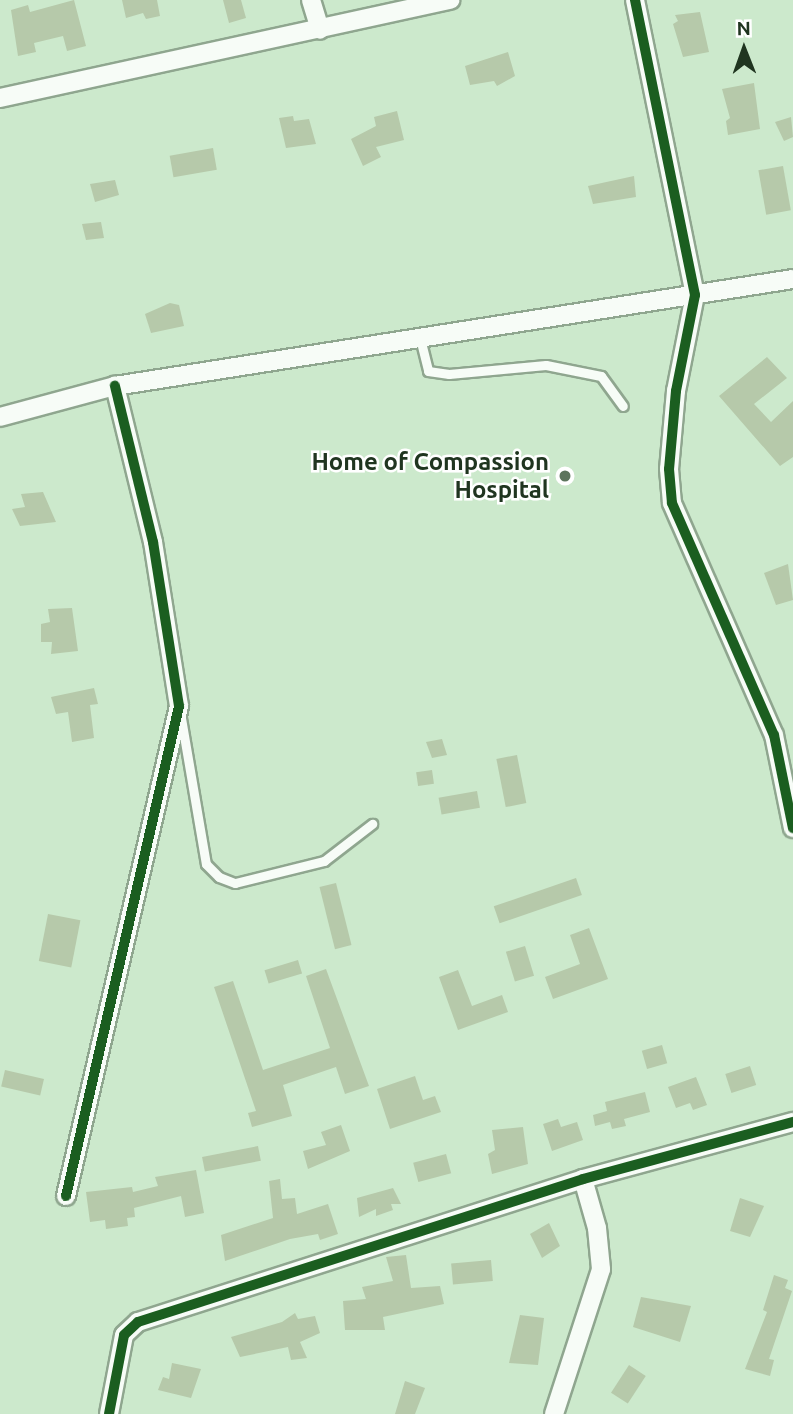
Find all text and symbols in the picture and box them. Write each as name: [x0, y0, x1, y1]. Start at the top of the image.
north arrow: [709, 14, 779, 84]
text: N: [736, 17, 751, 39]
place label: Home of Compassion Hospital: [311, 448, 549, 504]
marker: Home of Compassion Hospital: [555, 466, 575, 486]

